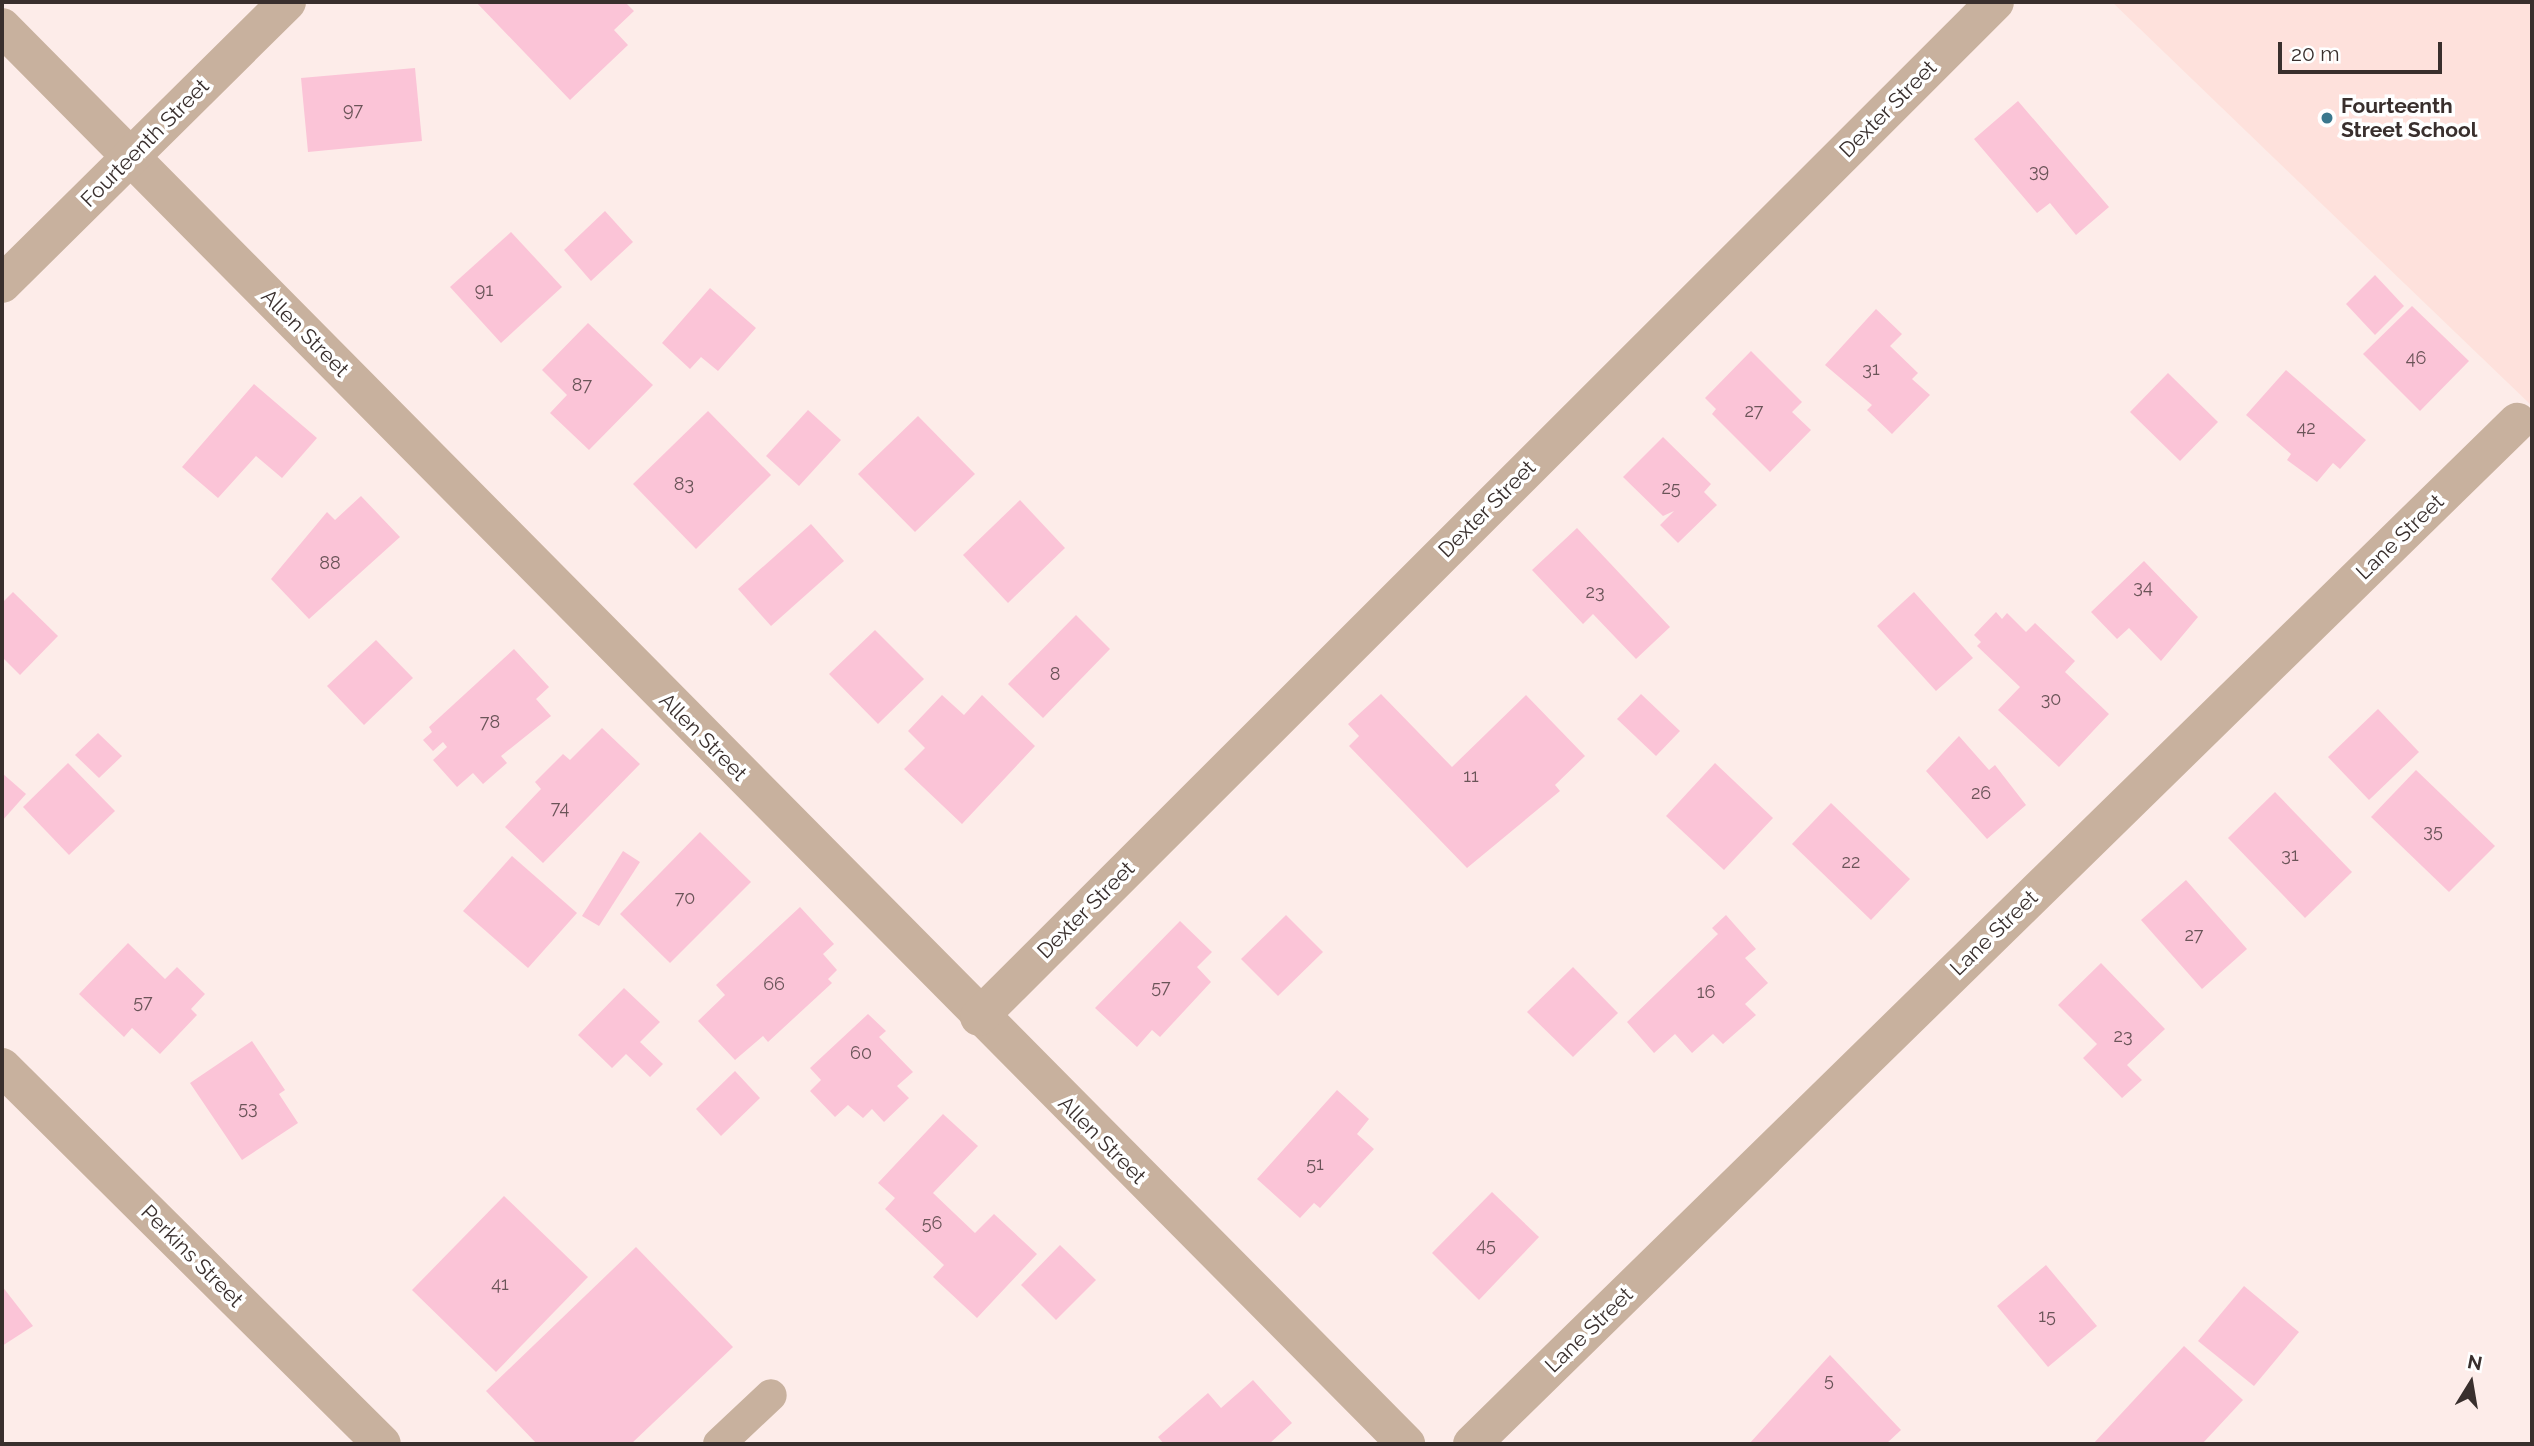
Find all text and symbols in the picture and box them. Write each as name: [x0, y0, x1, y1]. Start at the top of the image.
scale bar: [2282, 28, 2446, 72]
text: 20 m: [2291, 41, 2339, 66]
street label: Dexter Street: [1834, 55, 1942, 163]
street label: Fourteenth Street: [76, 74, 214, 212]
place label: Fourteenth Street School: [2341, 93, 2477, 143]
house number: 97: [343, 99, 363, 121]
marker: Fourteenth Street School: [2319, 110, 2335, 126]
house number: 39: [2029, 160, 2049, 182]
house number: 91: [475, 279, 493, 301]
street label: Allen Street: [256, 284, 354, 382]
house number: 46: [2406, 347, 2426, 369]
house number: 31: [1862, 358, 1880, 380]
house number: 87: [572, 374, 592, 396]
house number: 27: [1744, 400, 1764, 422]
house number: 42: [2296, 417, 2316, 439]
street label: Dexter Street: [1433, 455, 1541, 563]
house number: 83: [674, 473, 694, 495]
house number: 25: [1661, 477, 1681, 499]
street label: Lane Street: [2351, 489, 2449, 585]
house number: 88: [319, 552, 341, 574]
house number: 34: [2133, 576, 2153, 598]
house number: 23: [1586, 581, 1604, 603]
house number: 8: [1050, 663, 1060, 685]
street label: Allen Street: [654, 688, 752, 786]
house number: 30: [2041, 688, 2061, 710]
house number: 78: [480, 711, 500, 733]
house number: 11: [1463, 765, 1479, 787]
house number: 26: [1971, 782, 1991, 804]
house number: 74: [551, 797, 569, 819]
house number: 35: [2423, 820, 2443, 842]
house number: 31: [2281, 844, 2299, 866]
house number: 22: [1842, 851, 1860, 873]
street label: Dexter Street: [1032, 856, 1140, 964]
street label: Lane Street: [1945, 885, 2043, 981]
house number: 70: [675, 887, 695, 909]
house number: 27: [2184, 924, 2204, 946]
house number: 66: [763, 973, 785, 995]
house number: 57: [1151, 976, 1171, 998]
house number: 16: [1697, 981, 1715, 1003]
house number: 57: [133, 991, 153, 1013]
house number: 23: [2114, 1025, 2132, 1047]
house number: 60: [850, 1042, 872, 1064]
street label: Allen Street: [1053, 1091, 1151, 1189]
house number: 53: [238, 1097, 258, 1119]
house number: 51: [1306, 1153, 1324, 1175]
street label: Perkins Street: [136, 1200, 248, 1312]
house number: 56: [922, 1212, 942, 1234]
house number: 45: [1476, 1234, 1496, 1256]
house number: 41: [491, 1273, 509, 1295]
street label: Lane Street: [1540, 1282, 1638, 1378]
house number: 15: [2038, 1305, 2056, 1327]
north arrow: [2436, 1348, 2506, 1418]
text: N: [2466, 1350, 2484, 1375]
house number: 5: [1824, 1369, 1834, 1391]

